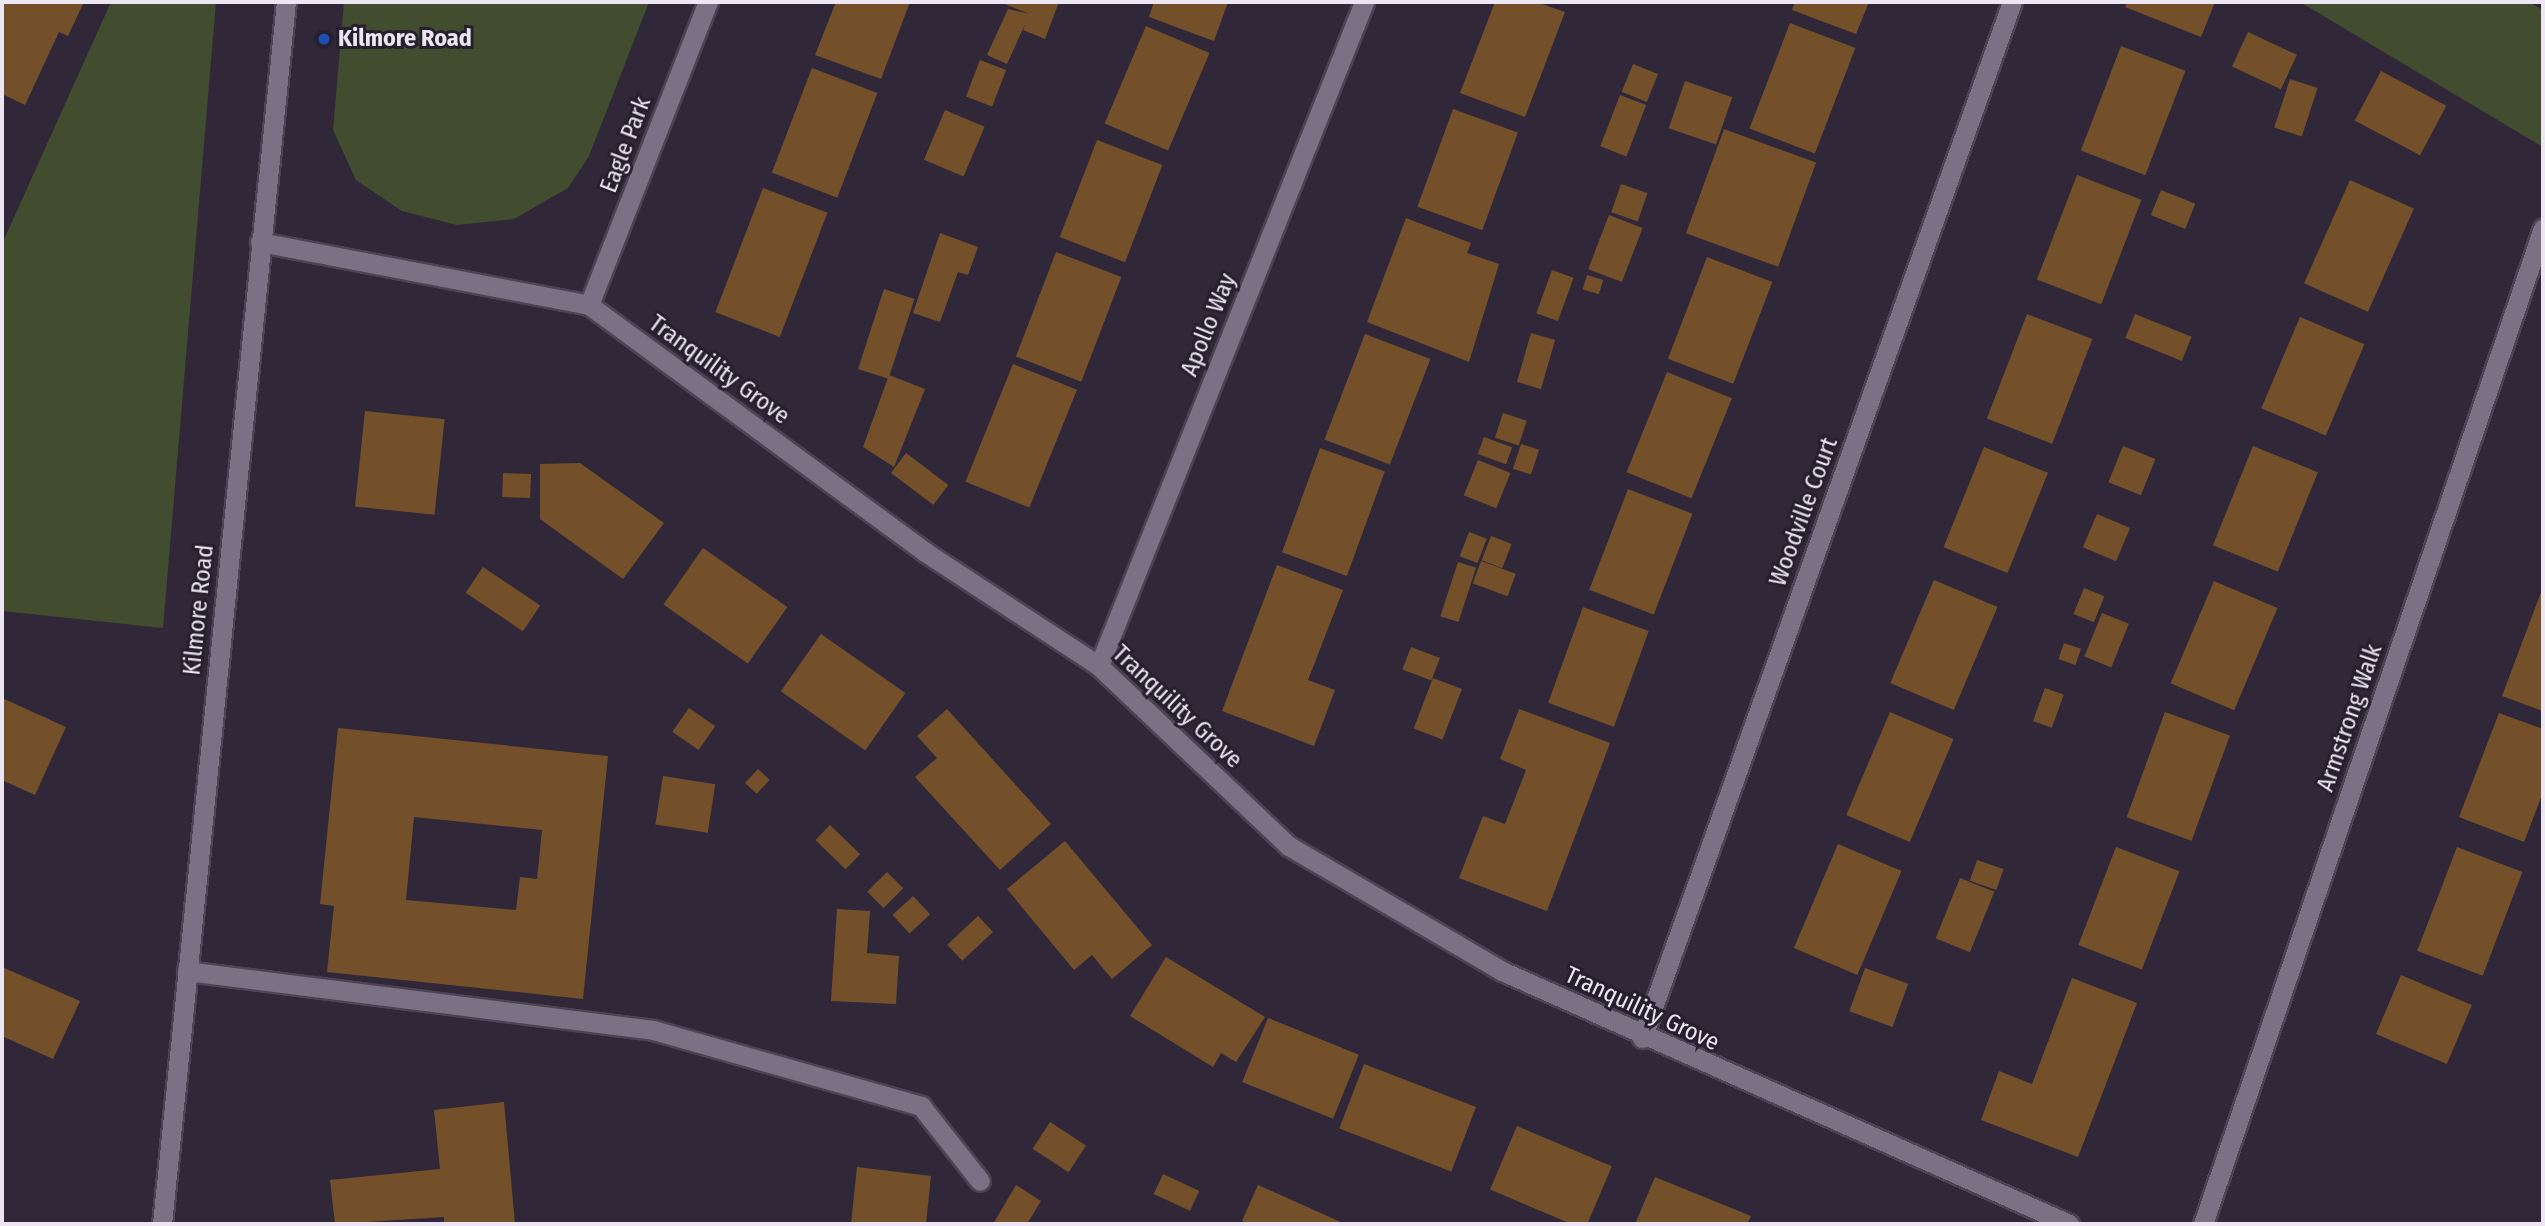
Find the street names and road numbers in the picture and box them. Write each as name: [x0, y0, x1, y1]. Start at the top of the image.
street label: Eagle Park: [595, 93, 657, 197]
street label: Apollo Way: [1175, 269, 1243, 381]
street label: Tranquility Grove: [643, 309, 795, 431]
street label: Woodville Court: [1764, 434, 1844, 590]
street label: Kilmore Road: [178, 543, 220, 677]
street label: Tranquility Grove: [1106, 640, 1248, 774]
street label: Armstrong Walk: [2311, 641, 2389, 795]
street label: Tranquility Grove: [1560, 961, 1724, 1057]

